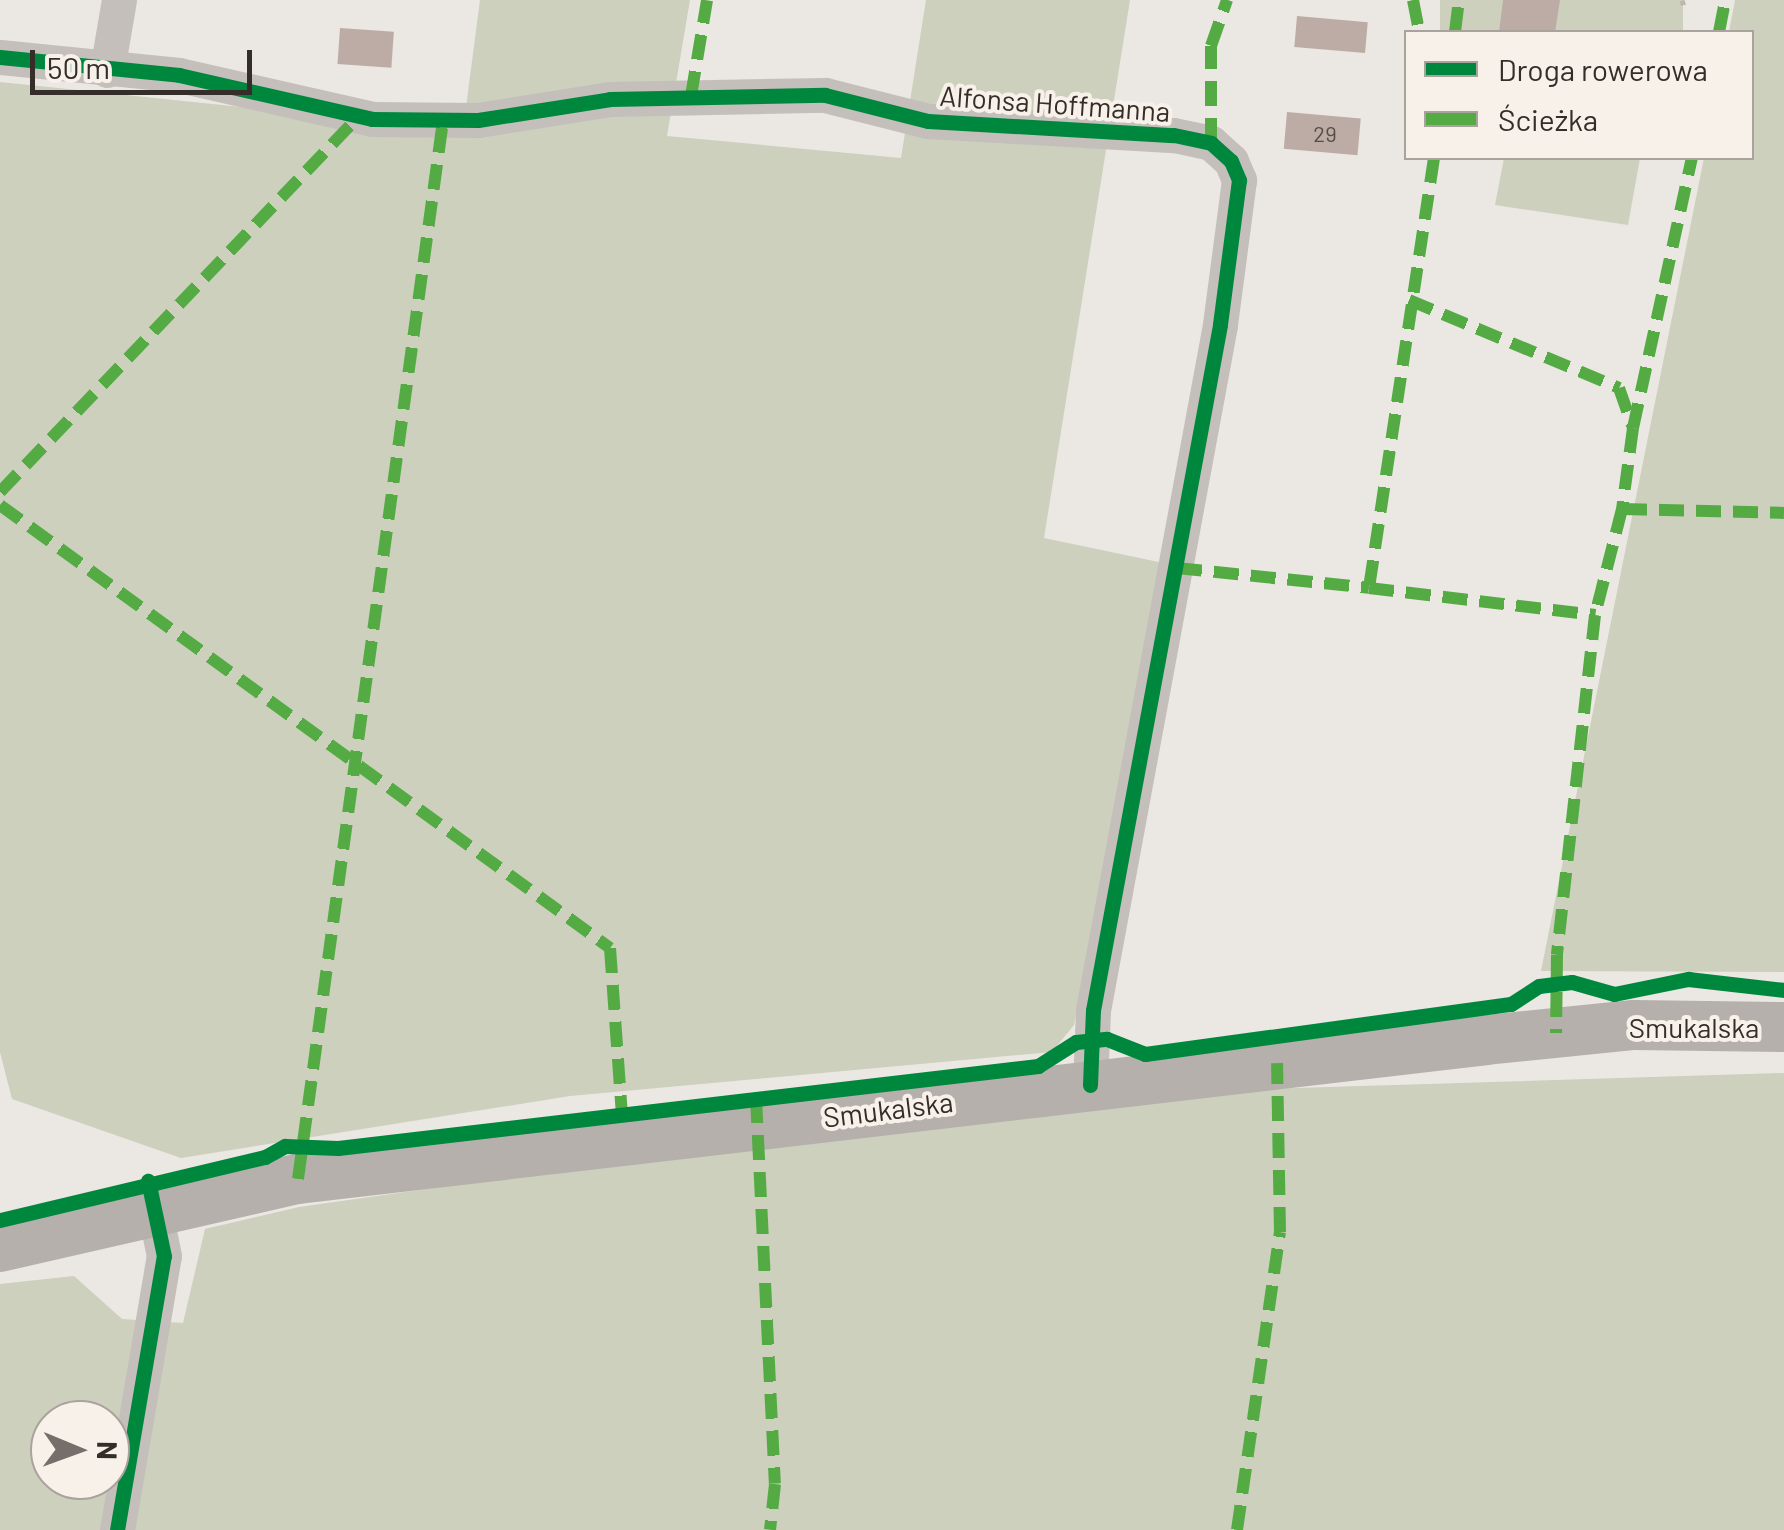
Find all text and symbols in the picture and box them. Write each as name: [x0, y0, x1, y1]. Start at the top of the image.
scale bar: [35, 30, 258, 92]
legend: [1404, 30, 1754, 160]
text: 50 m: [47, 49, 110, 85]
text: Droga rowerowa: [1498, 51, 1708, 87]
street label: Alfonsa Hoffmanna: [939, 78, 1171, 128]
text: Ścieżka: [1498, 101, 1598, 137]
house number: 29: [1313, 121, 1337, 147]
street label: Smukalska: [1629, 1010, 1759, 1044]
street label: Smukalska: [821, 1084, 955, 1134]
north arrow: [30, 1400, 130, 1500]
text: N: [91, 1441, 125, 1460]

